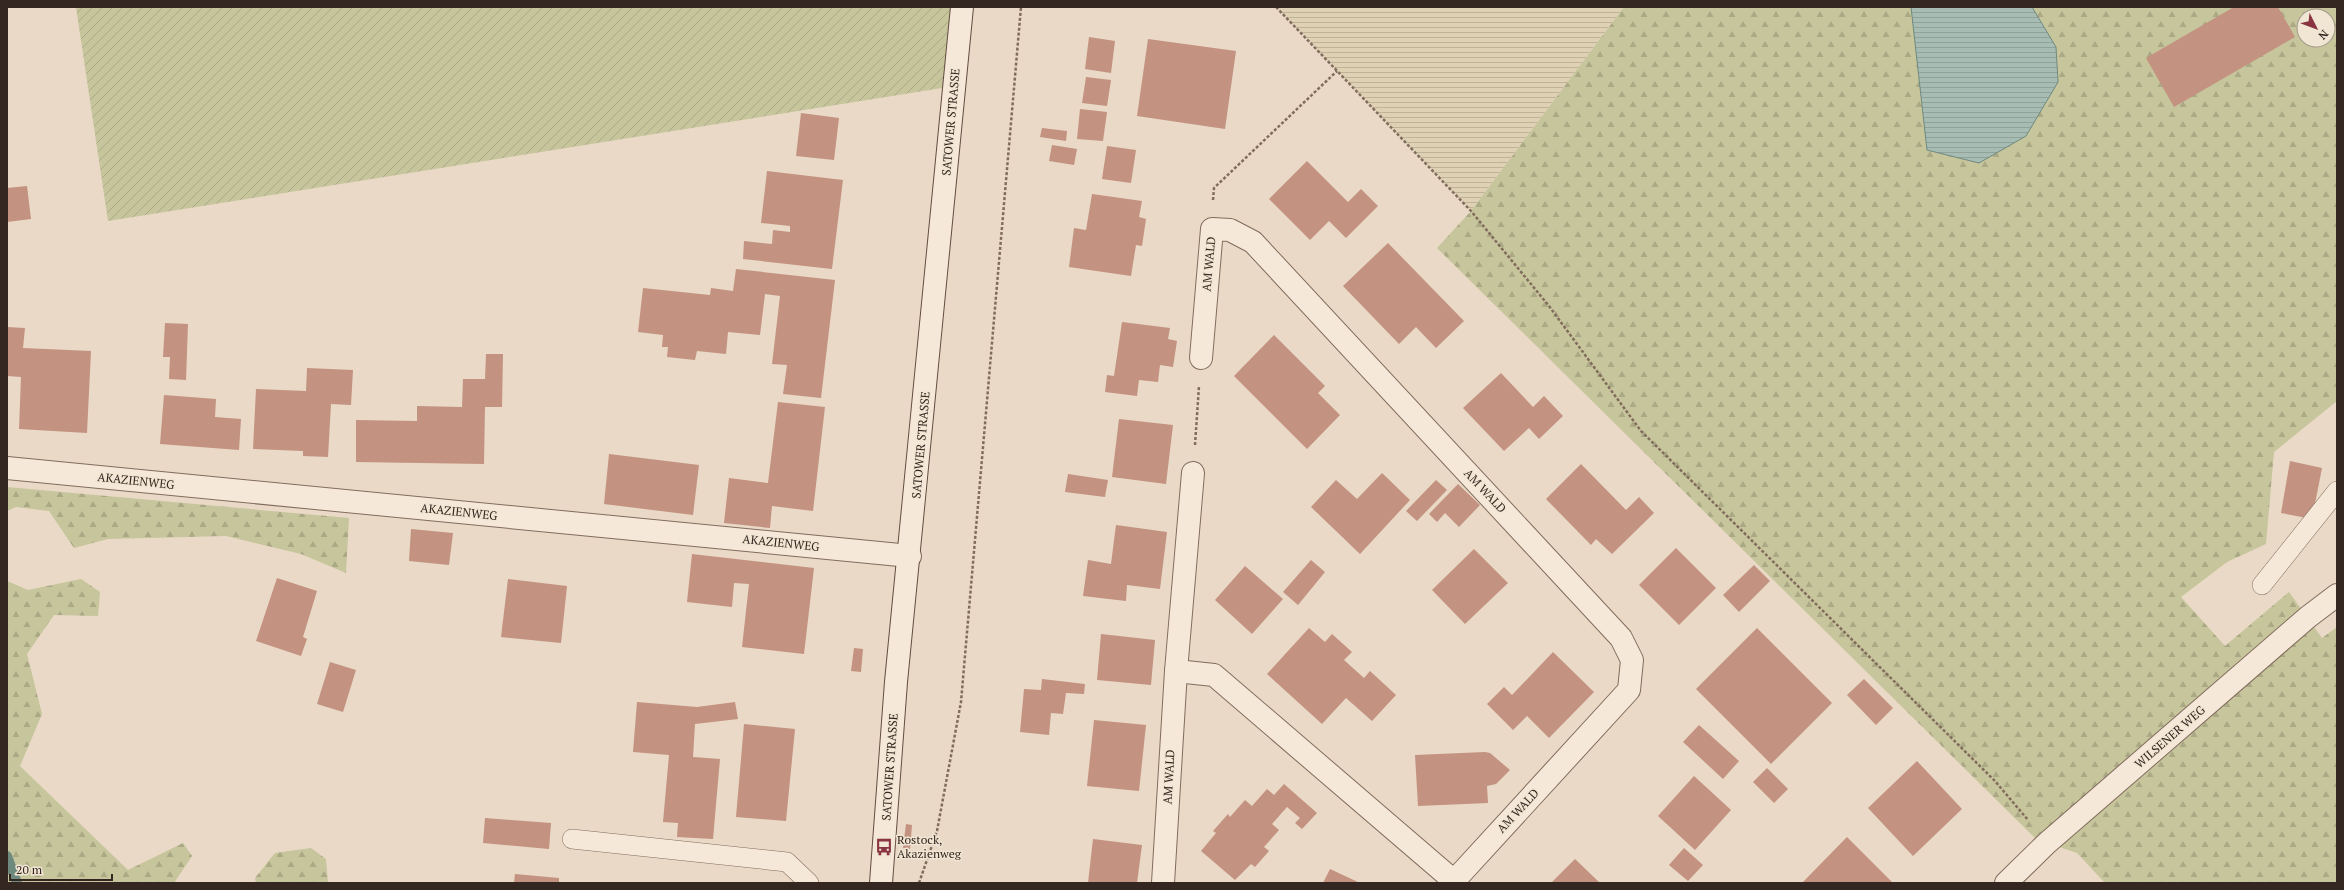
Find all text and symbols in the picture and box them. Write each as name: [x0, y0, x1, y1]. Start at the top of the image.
north arrow: [2296, 8, 2336, 48]
text: N: [2315, 27, 2331, 43]
street label: SATOWER STRASSE: [938, 68, 963, 176]
street label: AM WALD: [1199, 236, 1218, 292]
street label: SATOWER STRASSE: [908, 391, 933, 499]
street label: AM WALD: [1461, 465, 1510, 516]
street label: AKAZIENWEG: [97, 469, 176, 492]
street label: AKAZIENWEG: [420, 500, 499, 523]
street label: AKAZIENWEG: [742, 531, 821, 554]
street label: WILSENER WEG: [2131, 702, 2208, 771]
street label: SATOWER STRASSE: [878, 713, 901, 821]
street label: AM WALD: [1160, 749, 1177, 805]
street label: AM WALD: [1493, 785, 1542, 836]
place label: Rostock, Akazienweg: [897, 832, 962, 861]
bus stop icon: Rostock, Akazienweg: [874, 837, 894, 857]
scale bar: [10, 856, 112, 882]
text: 20 m: [16, 862, 43, 877]

